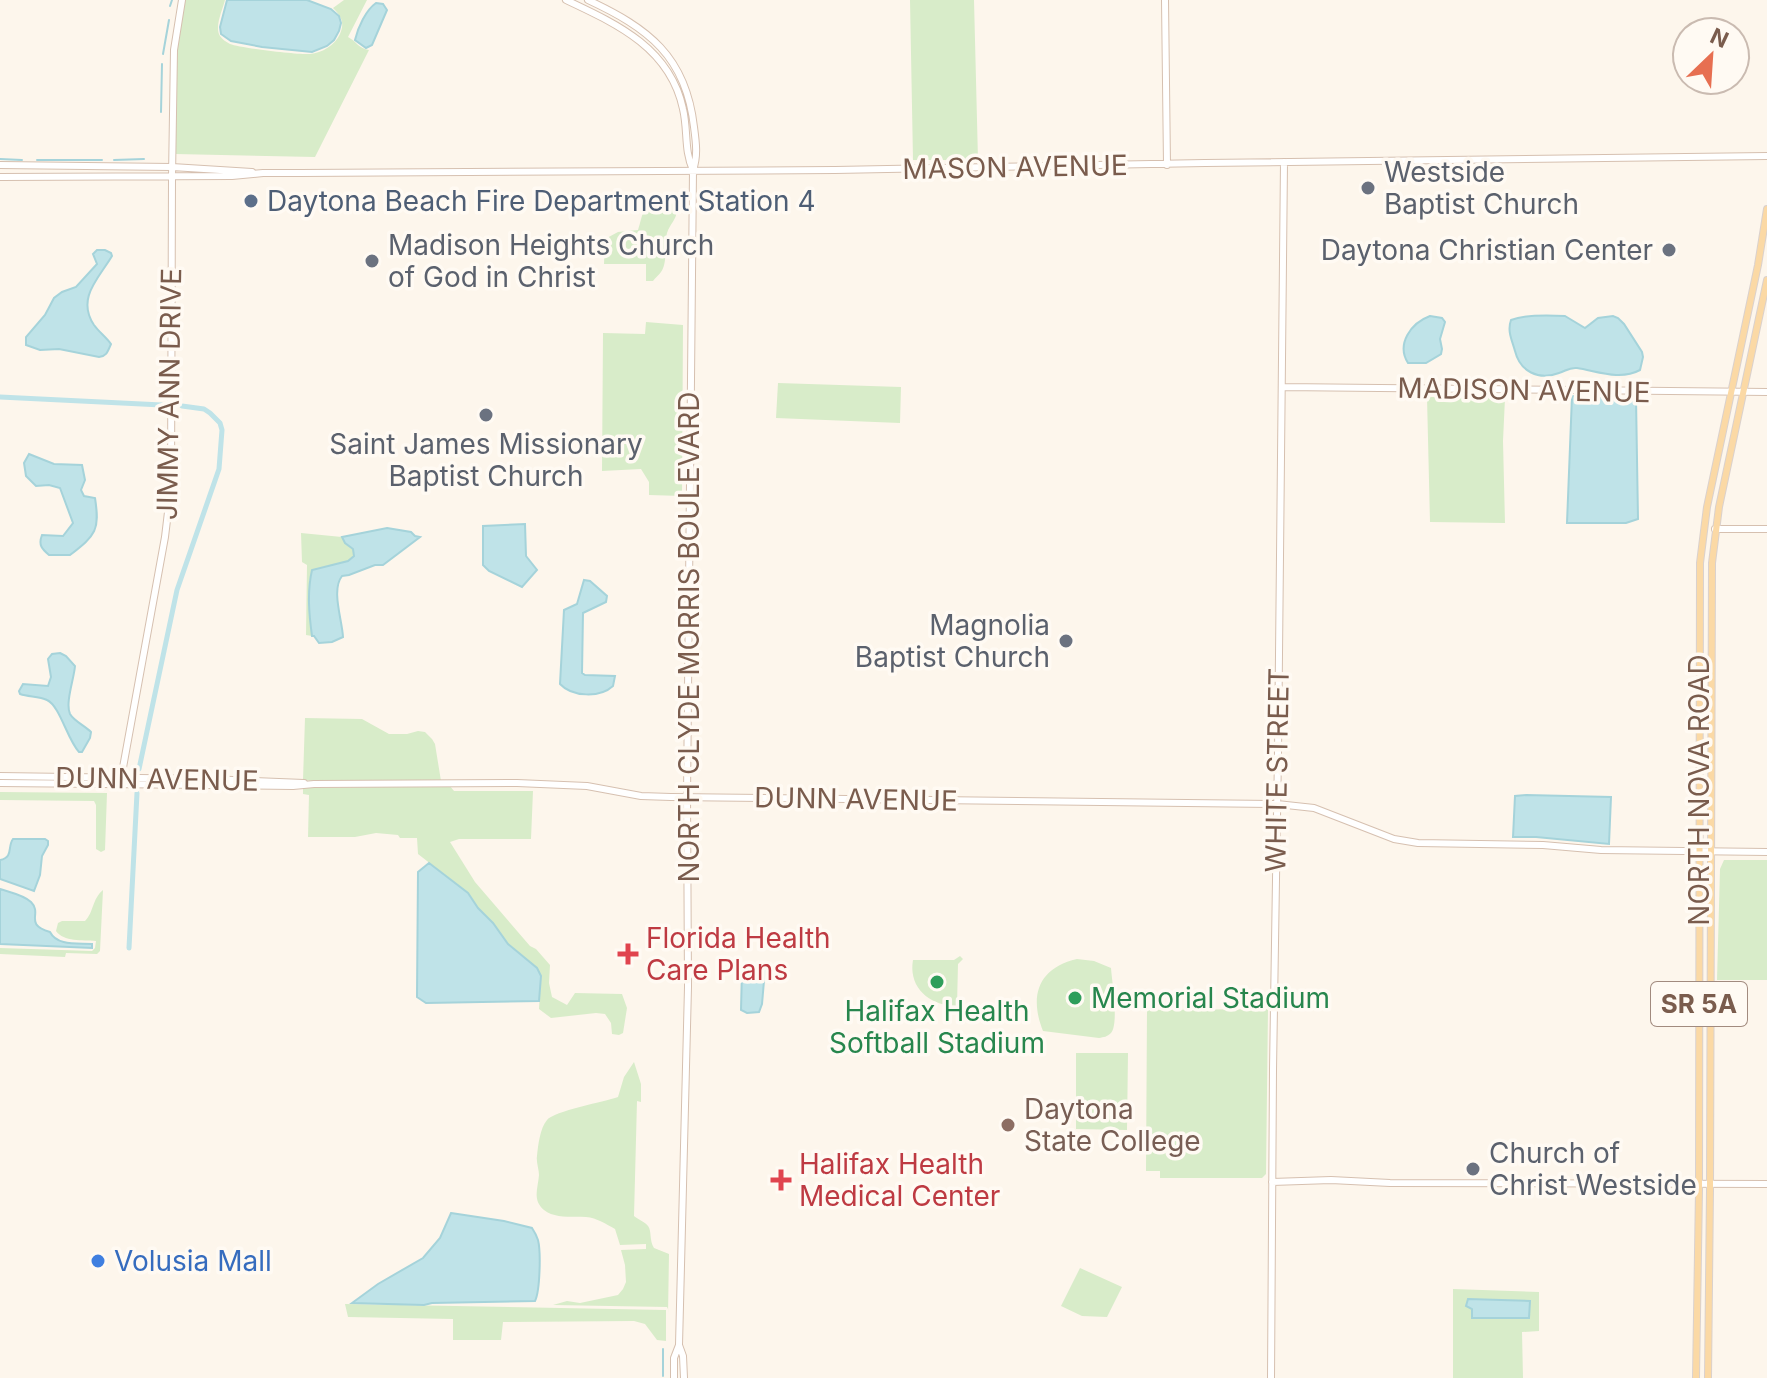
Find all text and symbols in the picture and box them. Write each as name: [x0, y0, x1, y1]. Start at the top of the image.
north arrow: [1671, 16, 1751, 96]
text: N: [1706, 23, 1733, 53]
street label: MASON AVENUE: [902, 148, 1128, 186]
place label: Westside Baptist Church: [1384, 155, 1579, 221]
marker: Westside Baptist Church: [1359, 179, 1377, 197]
place label: Daytona Beach Fire Department Station 4: [267, 184, 816, 218]
marker: Daytona Beach Fire Department Station 4: [242, 192, 260, 210]
place label: Madison Heights Church of God in Christ: [388, 228, 714, 294]
place label: Daytona Christian Center: [1321, 233, 1653, 267]
marker: Daytona Christian Center: [1660, 241, 1678, 259]
marker: Madison Heights Church of God in Christ: [363, 252, 381, 270]
street label: JIMMY ANN DRIVE: [150, 268, 188, 520]
street label: MADISON AVENUE: [1397, 371, 1651, 409]
street label: NORTH CLYDE MORRIS BOULEVARD: [672, 392, 706, 882]
marker: Saint James Missionary Baptist Church: [477, 406, 495, 424]
place label: Saint James Missionary Baptist Church: [329, 427, 643, 493]
place label: Magnolia Baptist Church: [855, 608, 1050, 674]
marker: Magnolia Baptist Church: [1057, 632, 1075, 650]
street label: NORTH NOVA ROAD: [1682, 654, 1716, 926]
street label: WHITE STREET: [1258, 667, 1296, 873]
street label: DUNN AVENUE: [55, 760, 259, 798]
street label: DUNN AVENUE: [754, 780, 958, 818]
place label: Florida Health Care Plans: [646, 921, 831, 987]
marker: Florida Health Care Plans: [617, 943, 639, 965]
marker: Halifax Health Softball Stadium: [928, 973, 946, 991]
place label: Memorial Stadium: [1091, 981, 1330, 1015]
road number: SR 5A: [1651, 982, 1747, 1026]
marker: Memorial Stadium: [1066, 989, 1084, 1007]
place label: Halifax Health Softball Stadium: [829, 994, 1045, 1060]
place label: Daytona State College: [1024, 1092, 1201, 1158]
marker: Daytona State College: [999, 1116, 1017, 1134]
place label: Church of Christ Westside: [1489, 1136, 1697, 1202]
place label: Halifax Health Medical Center: [799, 1147, 1000, 1213]
marker: Church of Christ Westside: [1464, 1160, 1482, 1178]
marker: Halifax Health Medical Center: [770, 1169, 792, 1191]
place label: Volusia Mall: [114, 1244, 272, 1278]
marker: Volusia Mall: [89, 1252, 107, 1270]

